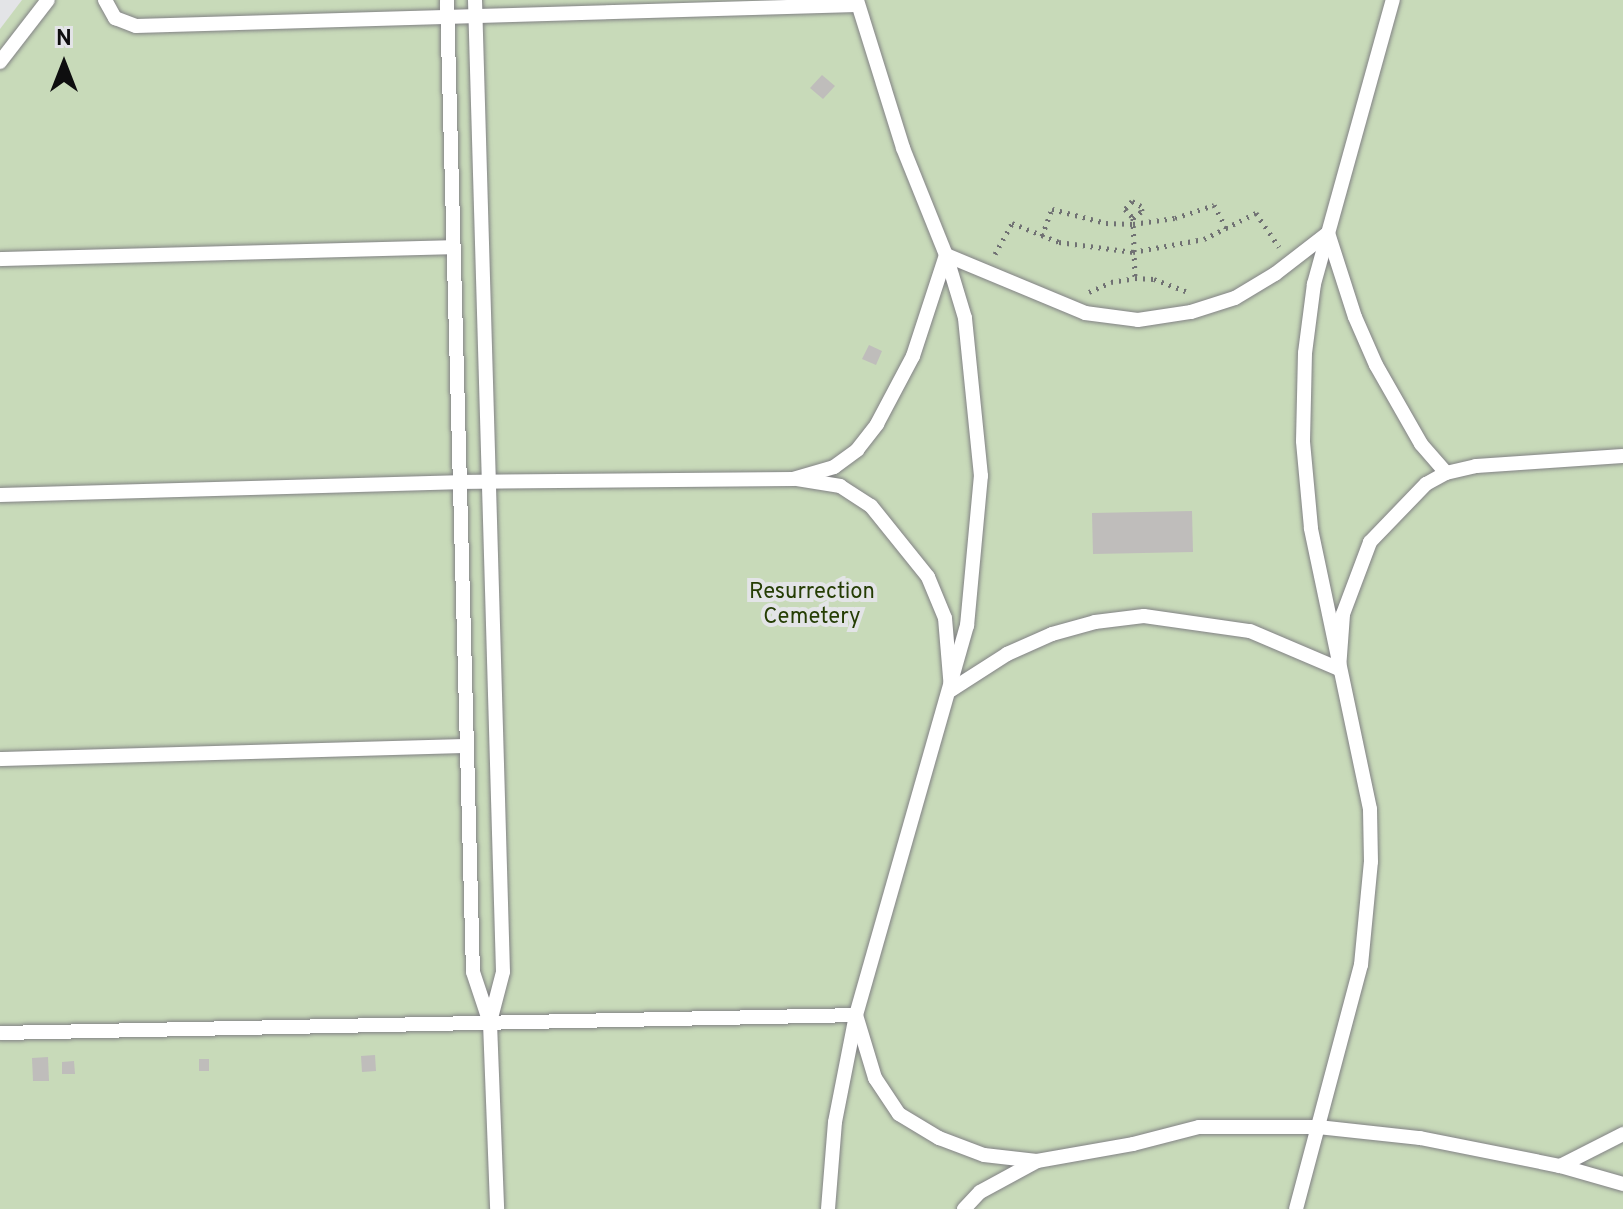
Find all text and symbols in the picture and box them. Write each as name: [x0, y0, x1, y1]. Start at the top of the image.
north arrow: [24, 24, 104, 104]
text: N: [56, 26, 72, 53]
park label: Resurrection Cemetery: [749, 579, 875, 630]

